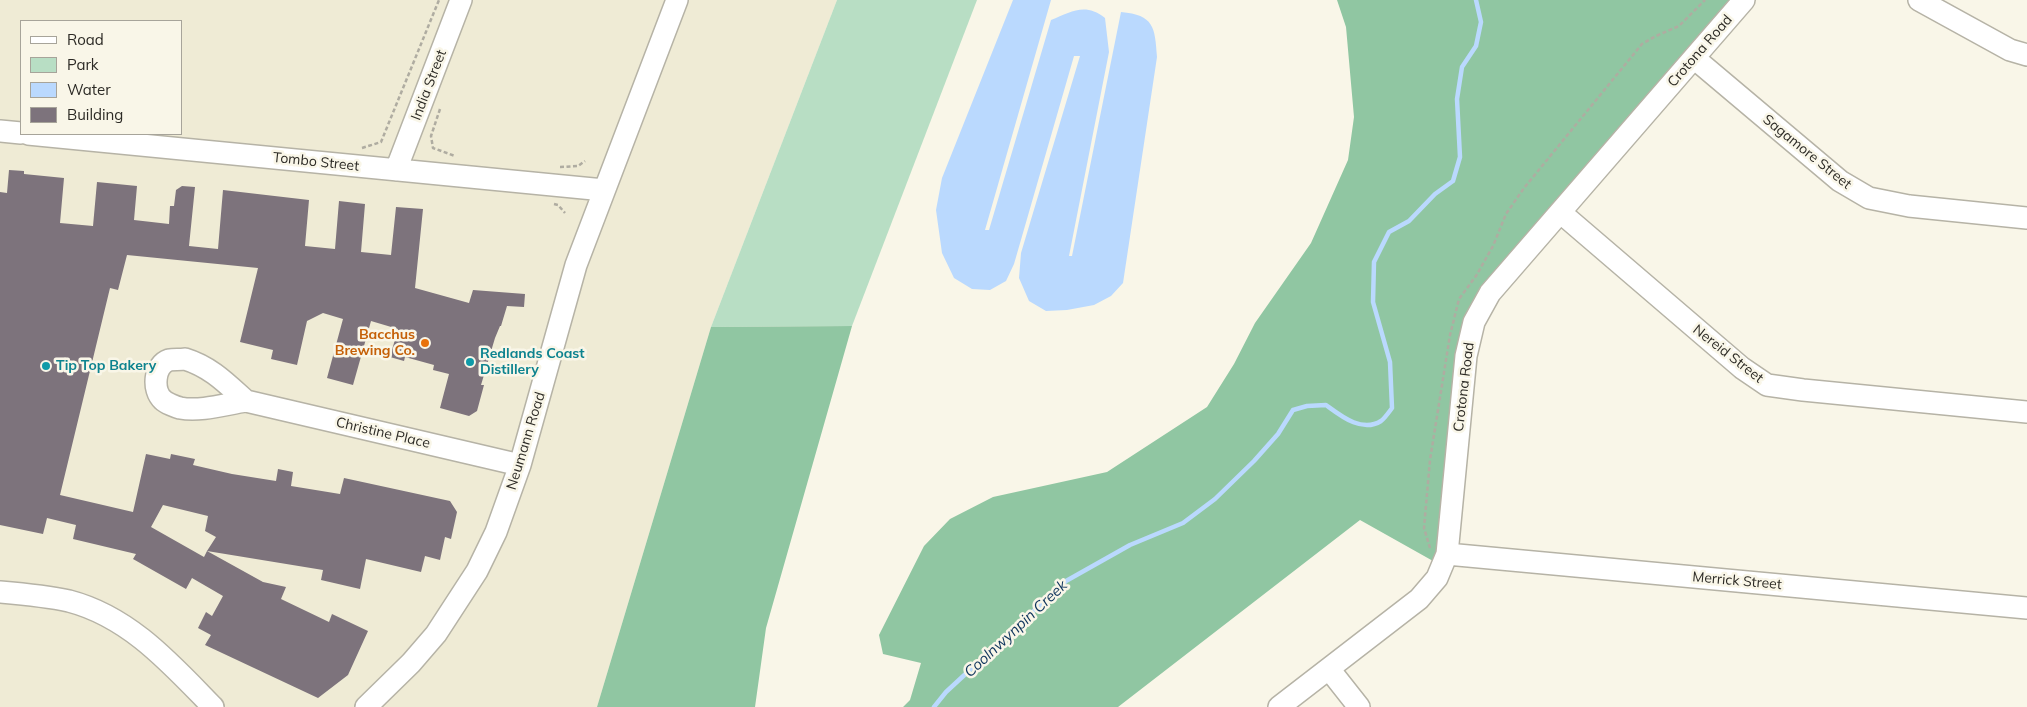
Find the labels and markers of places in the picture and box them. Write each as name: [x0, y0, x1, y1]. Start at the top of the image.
place label: Bacchus Brewing Co.: [335, 327, 415, 360]
marker: Bacchus Brewing Co.: [419, 337, 431, 349]
place label: Redlands Coast Distillery: [480, 346, 585, 378]
marker: Redlands Coast Distillery: [464, 356, 476, 368]
place label: Tip Top Bakery: [56, 358, 156, 374]
marker: Tip Top Bakery: [40, 360, 52, 372]

